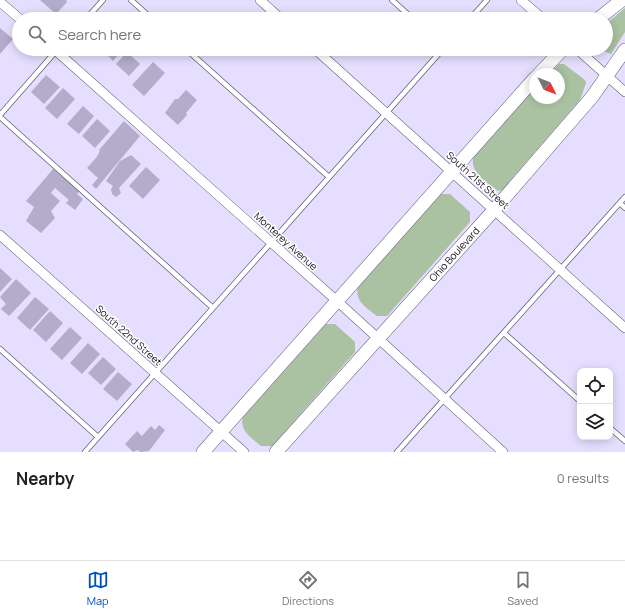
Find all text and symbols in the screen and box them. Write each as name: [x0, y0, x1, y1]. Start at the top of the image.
search box: [12, 12, 613, 56]
icon: search: [26, 23, 48, 45]
text: Search here: [58, 24, 141, 45]
north arrow: [529, 68, 565, 104]
street label: South 21st Street: [444, 148, 512, 212]
street label: Monterey Avenue: [251, 209, 321, 273]
street label: Ohio Boulevard: [426, 224, 482, 284]
street label: South 22nd Street: [93, 302, 165, 368]
map controls: [577, 368, 613, 440]
button: locate: [577, 368, 613, 404]
button: layers: [577, 404, 613, 440]
text: Nearby: [16, 467, 74, 490]
text: 0 results: [557, 469, 609, 487]
tab: Map: [87, 569, 109, 608]
tab: Directions: [282, 569, 334, 608]
tab: Saved: [507, 569, 538, 608]

